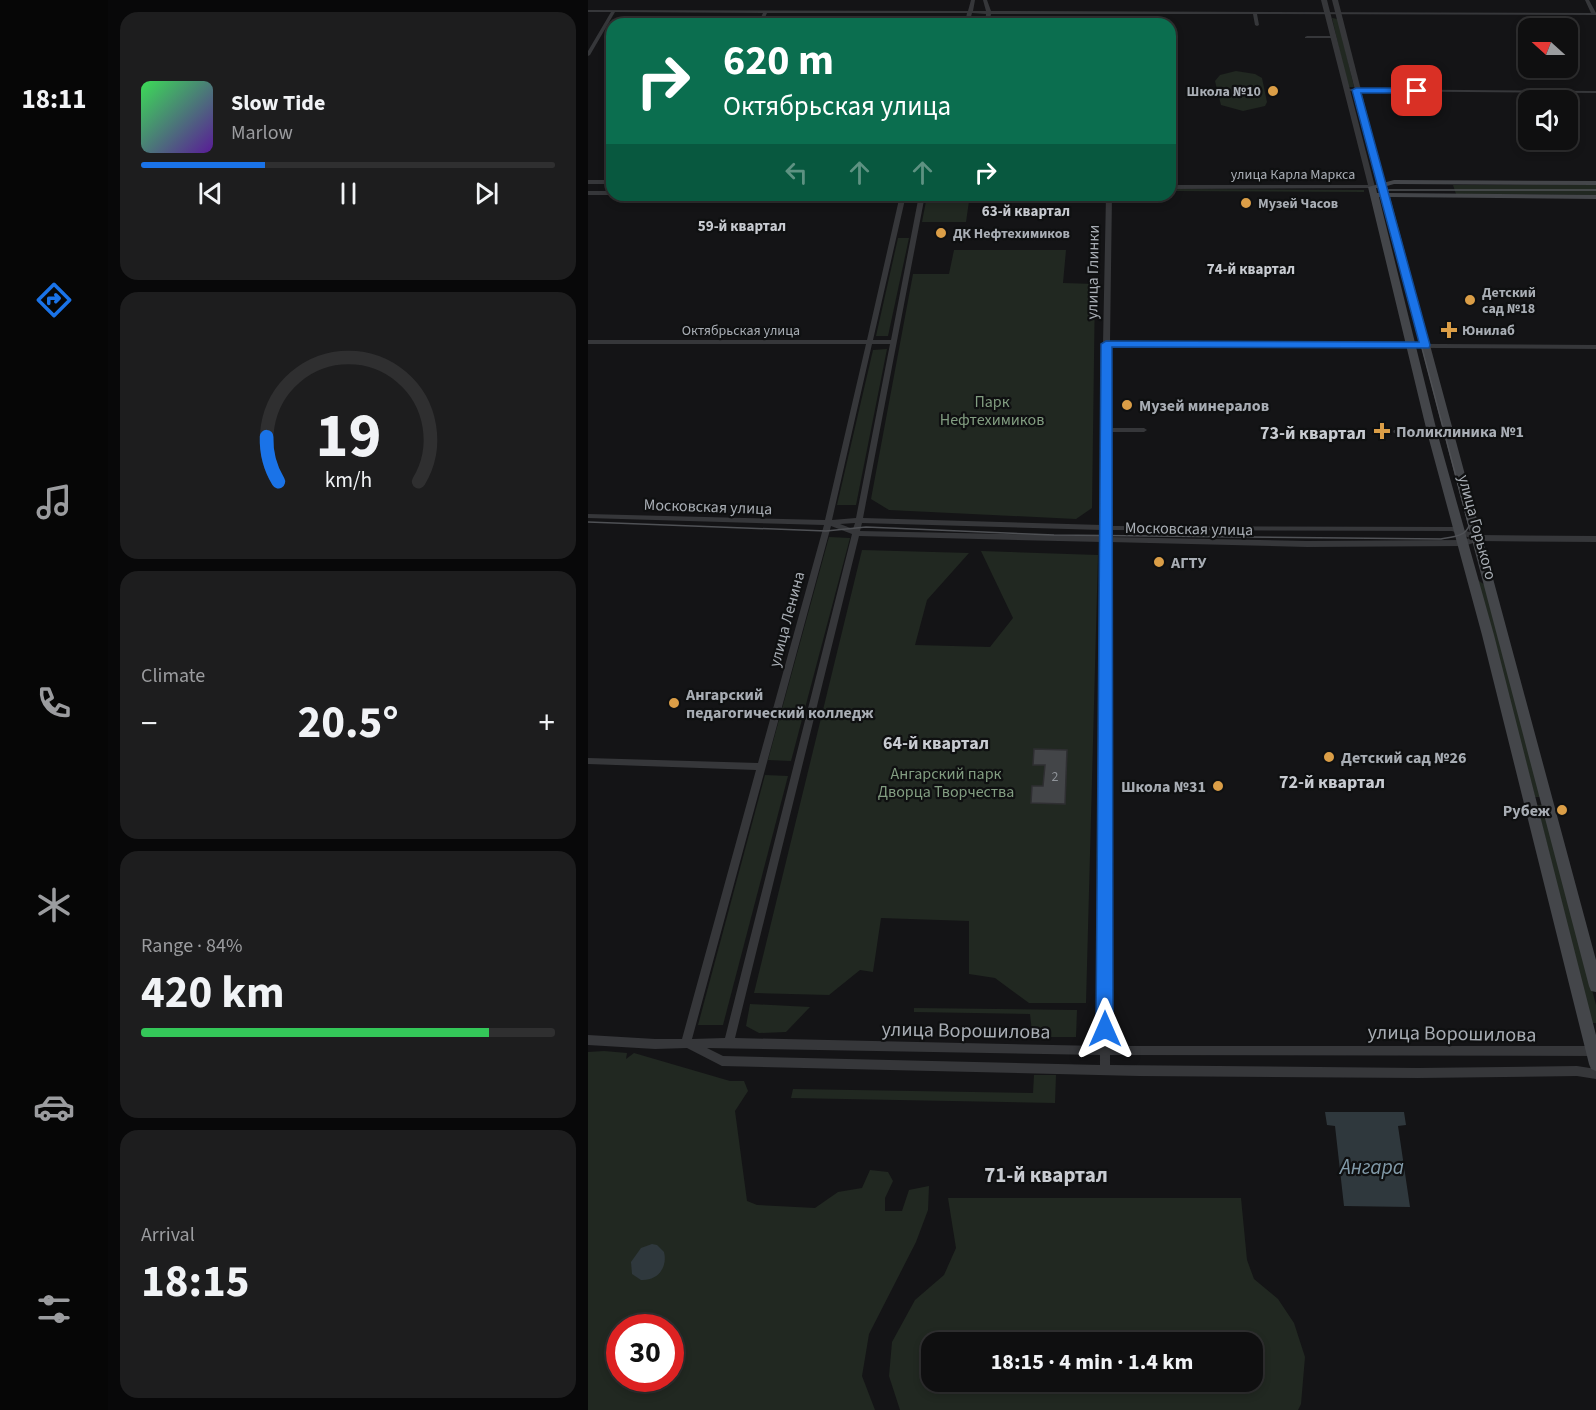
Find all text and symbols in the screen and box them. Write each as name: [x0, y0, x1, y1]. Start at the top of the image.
north arrow: [1518, 18, 1578, 78]
map controls: [1518, 18, 1578, 150]
text: 620 m: [723, 31, 834, 91]
icon: right: [624, 42, 702, 120]
pin: [1391, 65, 1442, 116]
icon: arrive: [1400, 74, 1433, 107]
text: 18:11: [21, 80, 87, 119]
place label: Школа №10: [1187, 82, 1261, 102]
marker: Школа №10: [1266, 84, 1280, 98]
text: Slow Tide: [231, 87, 325, 119]
text: Октябрьская улица: [723, 87, 951, 126]
button: sound: [1518, 90, 1578, 150]
text: Marlow: [231, 119, 293, 147]
icon: left: [780, 156, 813, 189]
icon: ahead: [843, 156, 876, 189]
icon: ahead: [906, 156, 939, 189]
icon: right: [969, 156, 1002, 189]
street label: улица Карла Маркса: [1231, 165, 1355, 185]
icon: previous: [194, 177, 227, 210]
icon: pause: [332, 177, 365, 210]
icon: next: [470, 177, 503, 210]
place label: Музей Часов: [1258, 194, 1338, 214]
marker: Музей Часов: [1239, 196, 1253, 210]
district label: 63-й квартал: [982, 201, 1070, 222]
district label: 59-й квартал: [698, 216, 786, 237]
place label: ДК Нефтехимиков: [953, 224, 1070, 244]
street label: улица Глинки: [1081, 224, 1105, 320]
marker: ДК Нефтехимиков: [934, 226, 948, 240]
district label: 74-й квартал: [1207, 259, 1295, 280]
icon: directions: [33, 279, 75, 321]
place label: Детский сад №18: [1482, 283, 1536, 319]
marker: Детский сад №18: [1463, 293, 1477, 307]
street label: Октябрьская улица: [682, 321, 800, 341]
marker: Юнилаб: [1440, 321, 1458, 339]
place label: Юнилаб: [1462, 321, 1515, 341]
park label: Парк Нефтехимиков: [940, 391, 1044, 431]
text: 19: [315, 393, 381, 482]
place label: Музей минералов: [1139, 395, 1269, 417]
marker: Музей минералов: [1120, 398, 1134, 412]
district label: 73-й квартал: [1260, 421, 1366, 446]
place label: Поликлиника №1: [1396, 421, 1524, 443]
marker: Поликлиника №1: [1373, 422, 1391, 440]
text: km/h: [324, 466, 372, 497]
street label: улица Горького: [1452, 472, 1502, 582]
icon: music: [33, 481, 75, 523]
street label: Московская улица: [643, 494, 773, 520]
street label: Московская улица: [1125, 517, 1253, 541]
place label: АГТУ: [1170, 552, 1206, 574]
marker: АГТУ: [1152, 555, 1166, 569]
street label: улица Ленина: [764, 569, 810, 670]
text: Climate: [141, 662, 205, 690]
icon: phone: [33, 682, 75, 724]
place label: Ангарский педагогический колледж: [685, 684, 874, 724]
text: 20.5°: [297, 691, 399, 755]
marker: Ангарский педагогический колледж: [667, 696, 681, 710]
text: −: [141, 700, 157, 747]
text: +: [539, 700, 555, 747]
district label: 64-й квартал: [883, 731, 989, 756]
place label: Детский сад №26: [1341, 747, 1466, 769]
marker: Детский сад №26: [1322, 750, 1336, 764]
park label: Ангарский парк Дворца Творчества: [878, 763, 1014, 803]
house number: 2: [1052, 767, 1059, 787]
district label: 72-й квартал: [1279, 770, 1385, 795]
place label: Школа №31: [1121, 776, 1206, 798]
marker: Школа №31: [1211, 779, 1225, 793]
place label: Рубеж: [1503, 800, 1551, 822]
marker: Рубеж: [1555, 803, 1569, 817]
icon: climate: [33, 884, 75, 926]
text: Range · 84%: [141, 932, 242, 960]
text: 420 km: [141, 961, 285, 1025]
position arrow: [1073, 997, 1137, 1061]
street label: улица Ворошилова: [881, 1016, 1051, 1046]
street label: улица Ворошилова: [1367, 1019, 1537, 1049]
icon: car: [33, 1086, 75, 1128]
water label: Ангара: [1338, 1152, 1404, 1182]
district label: 71-й квартал: [984, 1160, 1108, 1190]
text: Arrival: [141, 1221, 195, 1249]
text: 18:15: [141, 1250, 250, 1314]
icon: filters: [33, 1288, 75, 1330]
speed limit sign: 30: [606, 1314, 684, 1392]
text: 18:15 · 4 min · 1.4 km: [991, 1346, 1193, 1378]

